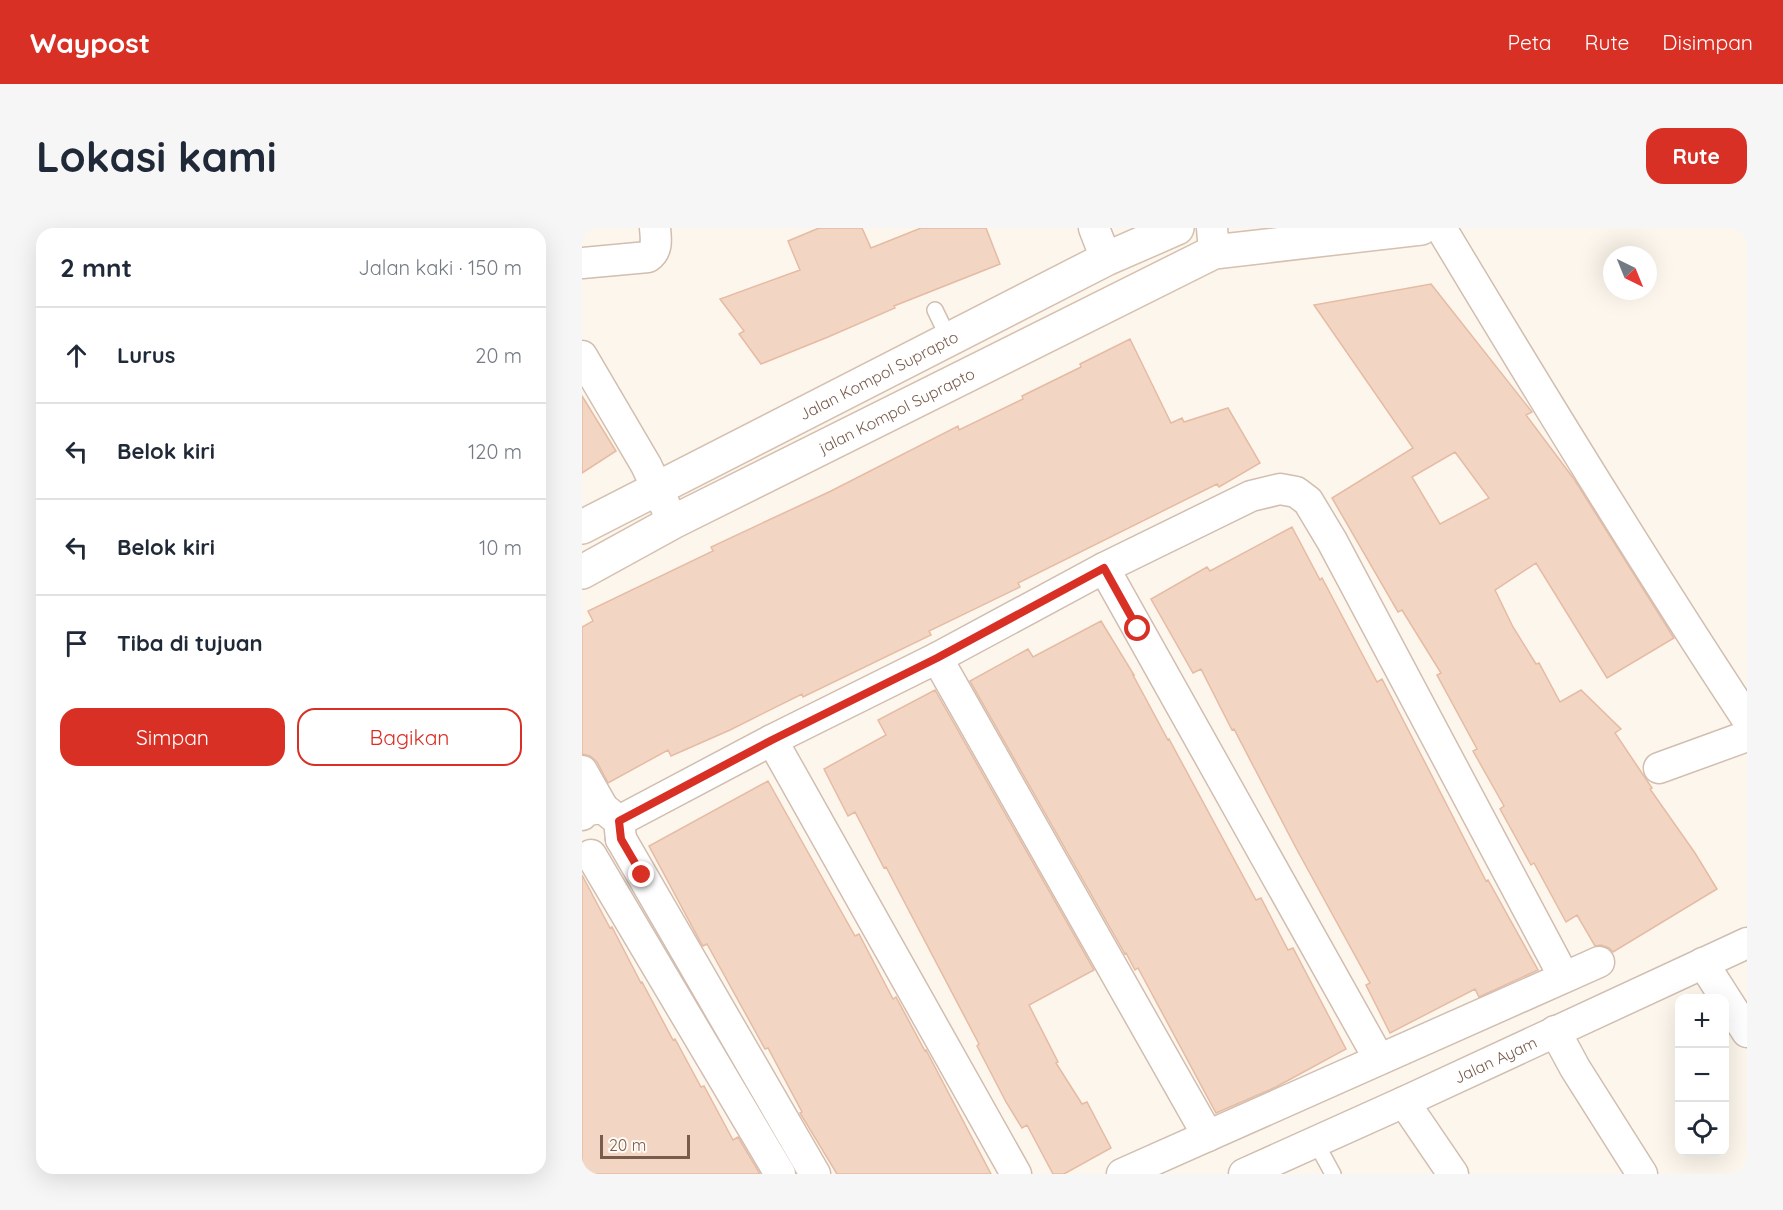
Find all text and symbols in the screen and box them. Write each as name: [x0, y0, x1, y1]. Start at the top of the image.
text: Waypost: [30, 25, 150, 60]
text: Peta: [1508, 29, 1552, 55]
text: Rute: [1585, 29, 1629, 55]
text: Disimpan: [1662, 29, 1753, 55]
button: Rute: [1646, 128, 1747, 184]
text: Lokasi kami: [36, 130, 277, 183]
north arrow: [1603, 246, 1657, 300]
text: 2 mnt: [60, 251, 132, 284]
text: Jalan kaki · 150 m: [358, 255, 522, 280]
street label: Jalan Kompol Suprapto: [795, 326, 961, 424]
icon: ahead: [60, 339, 93, 372]
text: Lurus: [117, 341, 175, 369]
text: 20 m: [475, 343, 522, 368]
street label: jalan Kompol Suprapto: [815, 363, 978, 458]
icon: left: [60, 435, 93, 468]
text: Belok kiri: [117, 437, 215, 465]
text: 120 m: [468, 439, 522, 464]
icon: left: [60, 531, 93, 564]
text: Belok kiri: [117, 533, 215, 561]
text: 10 m: [479, 535, 522, 560]
route start: [1124, 615, 1150, 641]
icon: arrive: [60, 627, 93, 660]
text: Tiba di tujuan: [117, 629, 263, 657]
button: Simpan: [60, 708, 285, 766]
button: Bagikan: [297, 708, 522, 766]
route end: [628, 861, 654, 887]
map controls: [1675, 994, 1729, 1156]
button: +: [1675, 994, 1729, 1048]
street label: Jalan Ayam: [1451, 1032, 1540, 1088]
button: −: [1675, 1048, 1729, 1102]
button: locate: [1675, 1102, 1729, 1156]
scale bar: [600, 1132, 690, 1160]
text: 20 m: [609, 1135, 646, 1155]

